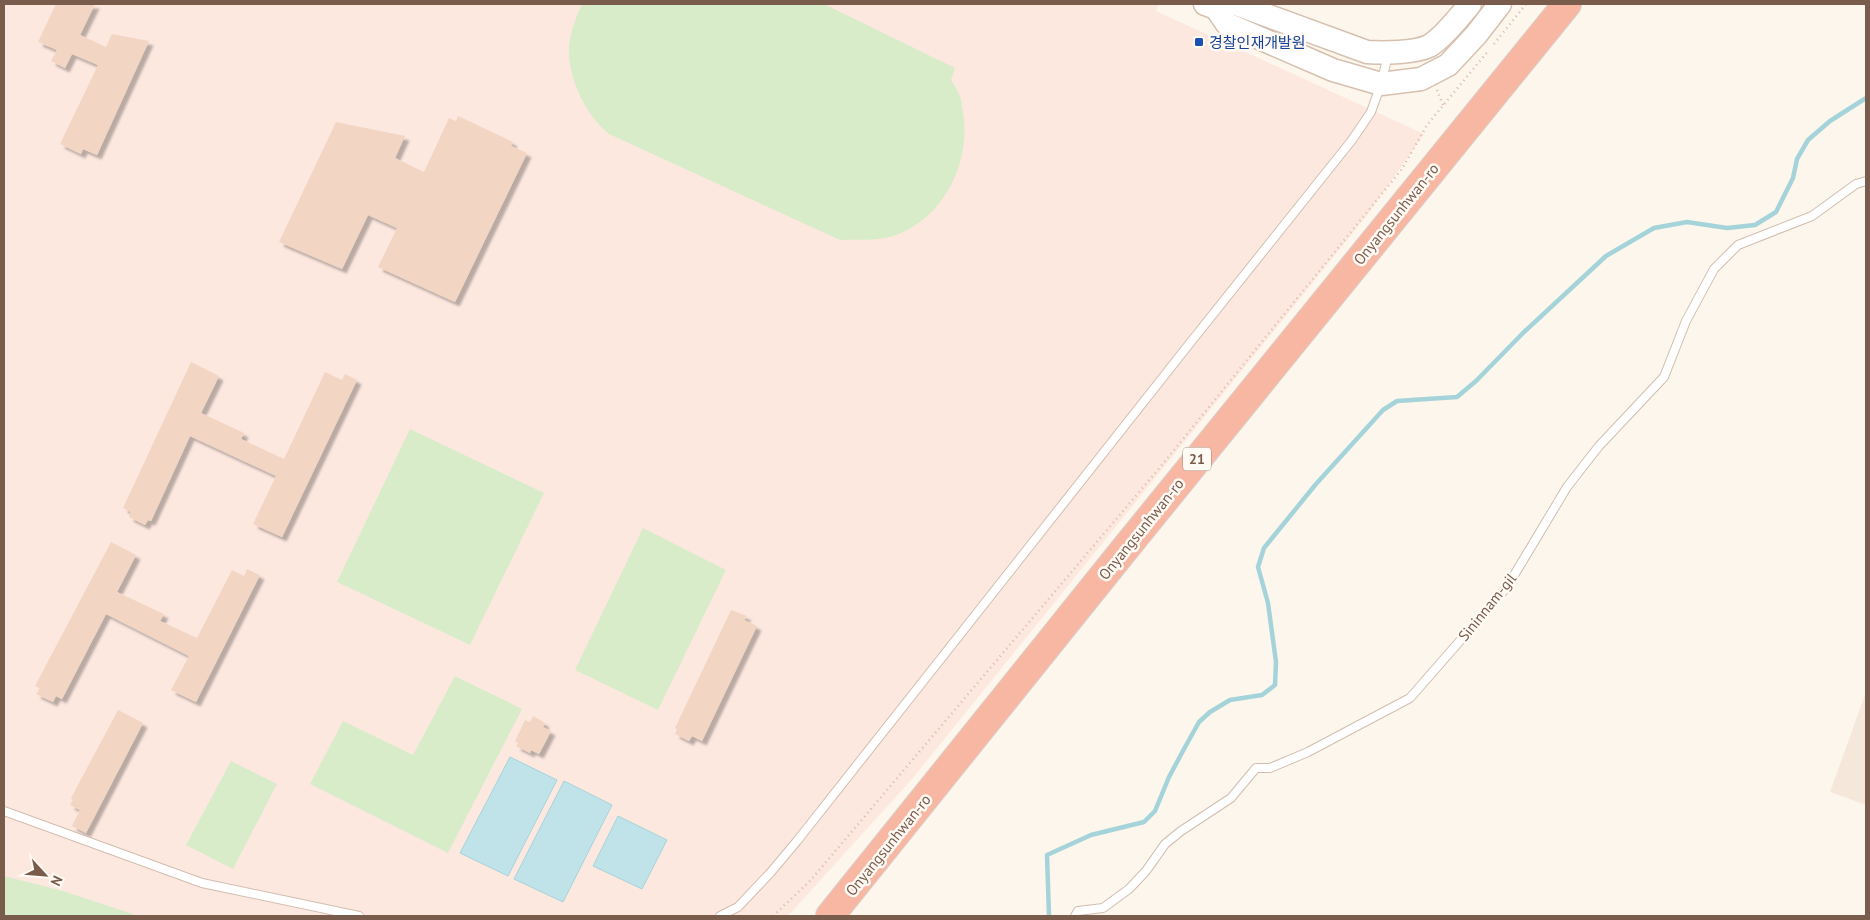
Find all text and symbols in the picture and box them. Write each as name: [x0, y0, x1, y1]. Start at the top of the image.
place label: 경찰인재개발원: [1209, 33, 1306, 52]
marker: 경찰인재개발원: [1193, 36, 1205, 48]
street label: Onyangsunhwan-ro: [1349, 159, 1443, 269]
road number: 21: [1183, 448, 1211, 470]
street label: Onyangsunhwan-ro: [1094, 474, 1188, 584]
street label: Sininnam-gil: [1454, 569, 1521, 645]
street label: Onyangsunhwan-ro: [841, 790, 935, 900]
north arrow: [20, 850, 70, 900]
text: N: [47, 873, 67, 889]

